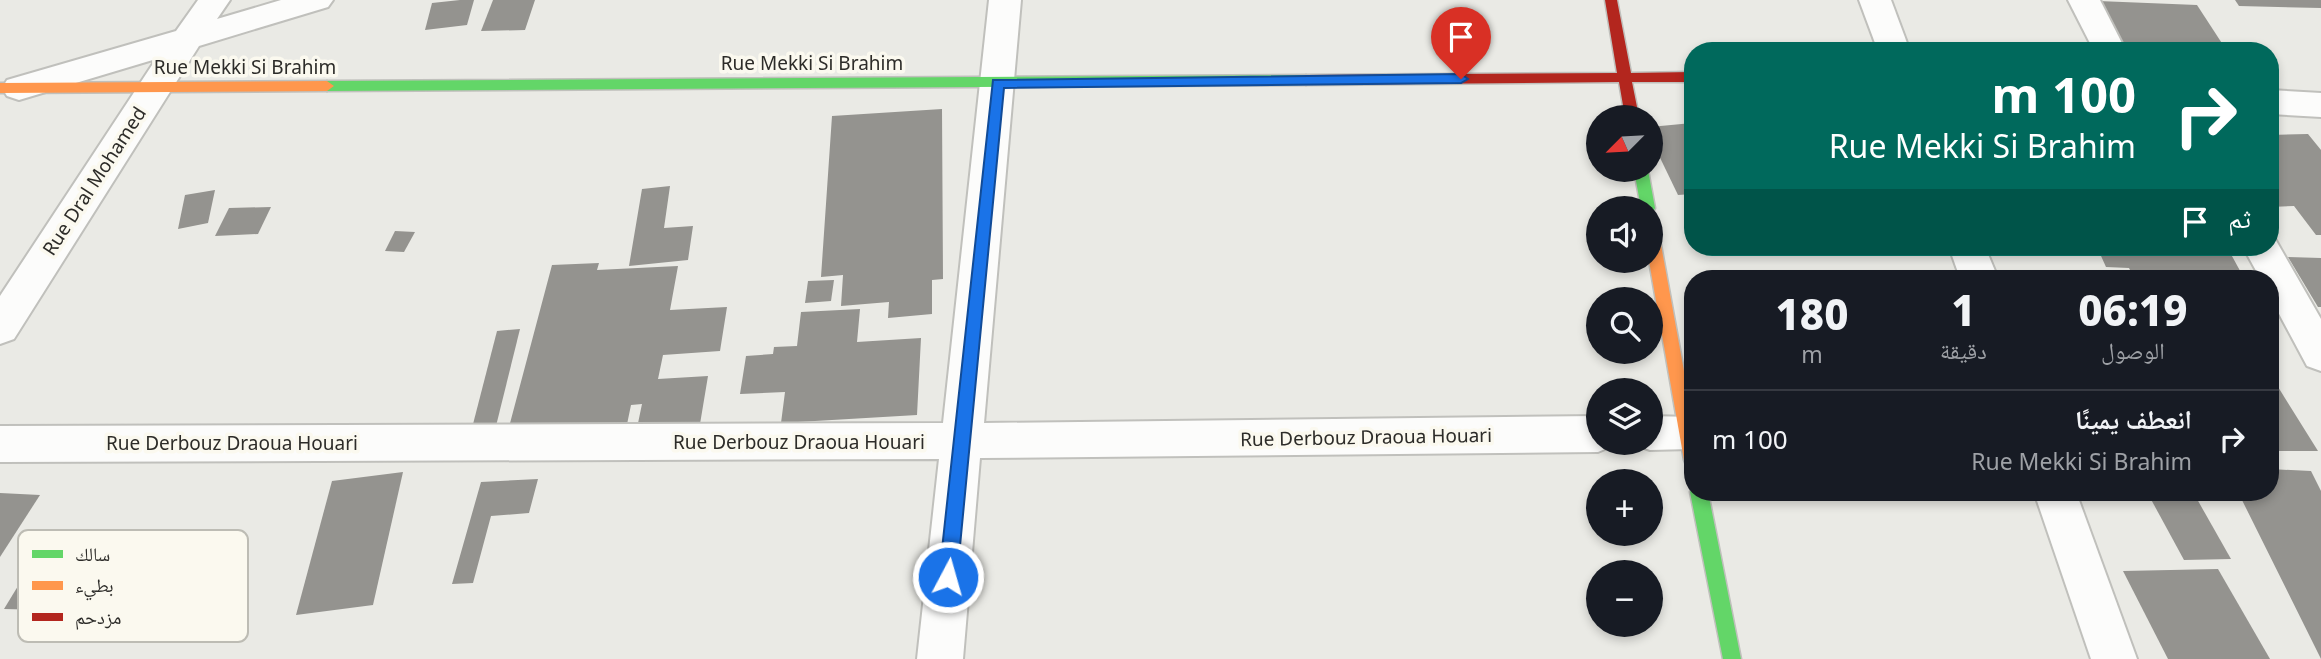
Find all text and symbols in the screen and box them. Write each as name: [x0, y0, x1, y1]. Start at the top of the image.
pin: [1431, 7, 1491, 79]
icon: arrive: [1442, 18, 1480, 56]
street label: Rue Mekki Si Brahim: [721, 50, 903, 76]
street label: Rue Mekki Si Brahim: [154, 54, 336, 80]
text: 100 m: [1991, 61, 2136, 127]
icon: right: [2160, 70, 2251, 161]
street label: Rue Dral Mohamed: [36, 102, 152, 260]
north arrow: [1586, 105, 1662, 182]
map controls: [1586, 105, 1663, 637]
text: Rue Mekki Si Brahim: [1829, 124, 2136, 167]
button: sound: [1586, 196, 1663, 273]
text: ثم: [2228, 200, 2251, 236]
icon: arrive: [2176, 203, 2214, 241]
text: 1: [1951, 281, 1976, 338]
text: 06:19: [2078, 281, 2187, 338]
text: 180: [1776, 285, 1848, 342]
button: search: [1586, 287, 1663, 364]
text: دقيقة: [1940, 334, 1987, 366]
text: الوصول: [2101, 334, 2165, 366]
text: m: [1801, 338, 1823, 370]
button: layers: [1586, 378, 1663, 455]
text: انعطف يمينًا: [2075, 401, 2192, 437]
icon: right: [2213, 420, 2251, 458]
text: 100 m: [1712, 421, 1788, 457]
street label: Rue Derbouz Draoua Houari: [1240, 422, 1492, 452]
street label: Rue Derbouz Draoua Houari: [673, 429, 925, 455]
street label: Rue Derbouz Draoua Houari: [106, 430, 358, 456]
text: Rue Mekki Si Brahim: [1971, 445, 2192, 477]
button: +: [1586, 469, 1663, 546]
legend: [18, 530, 248, 642]
position arrow: [911, 540, 985, 614]
text: سالك: [75, 541, 110, 567]
button: −: [1586, 560, 1663, 637]
text: بطيء: [75, 572, 114, 601]
text: مزدحم: [75, 604, 121, 630]

